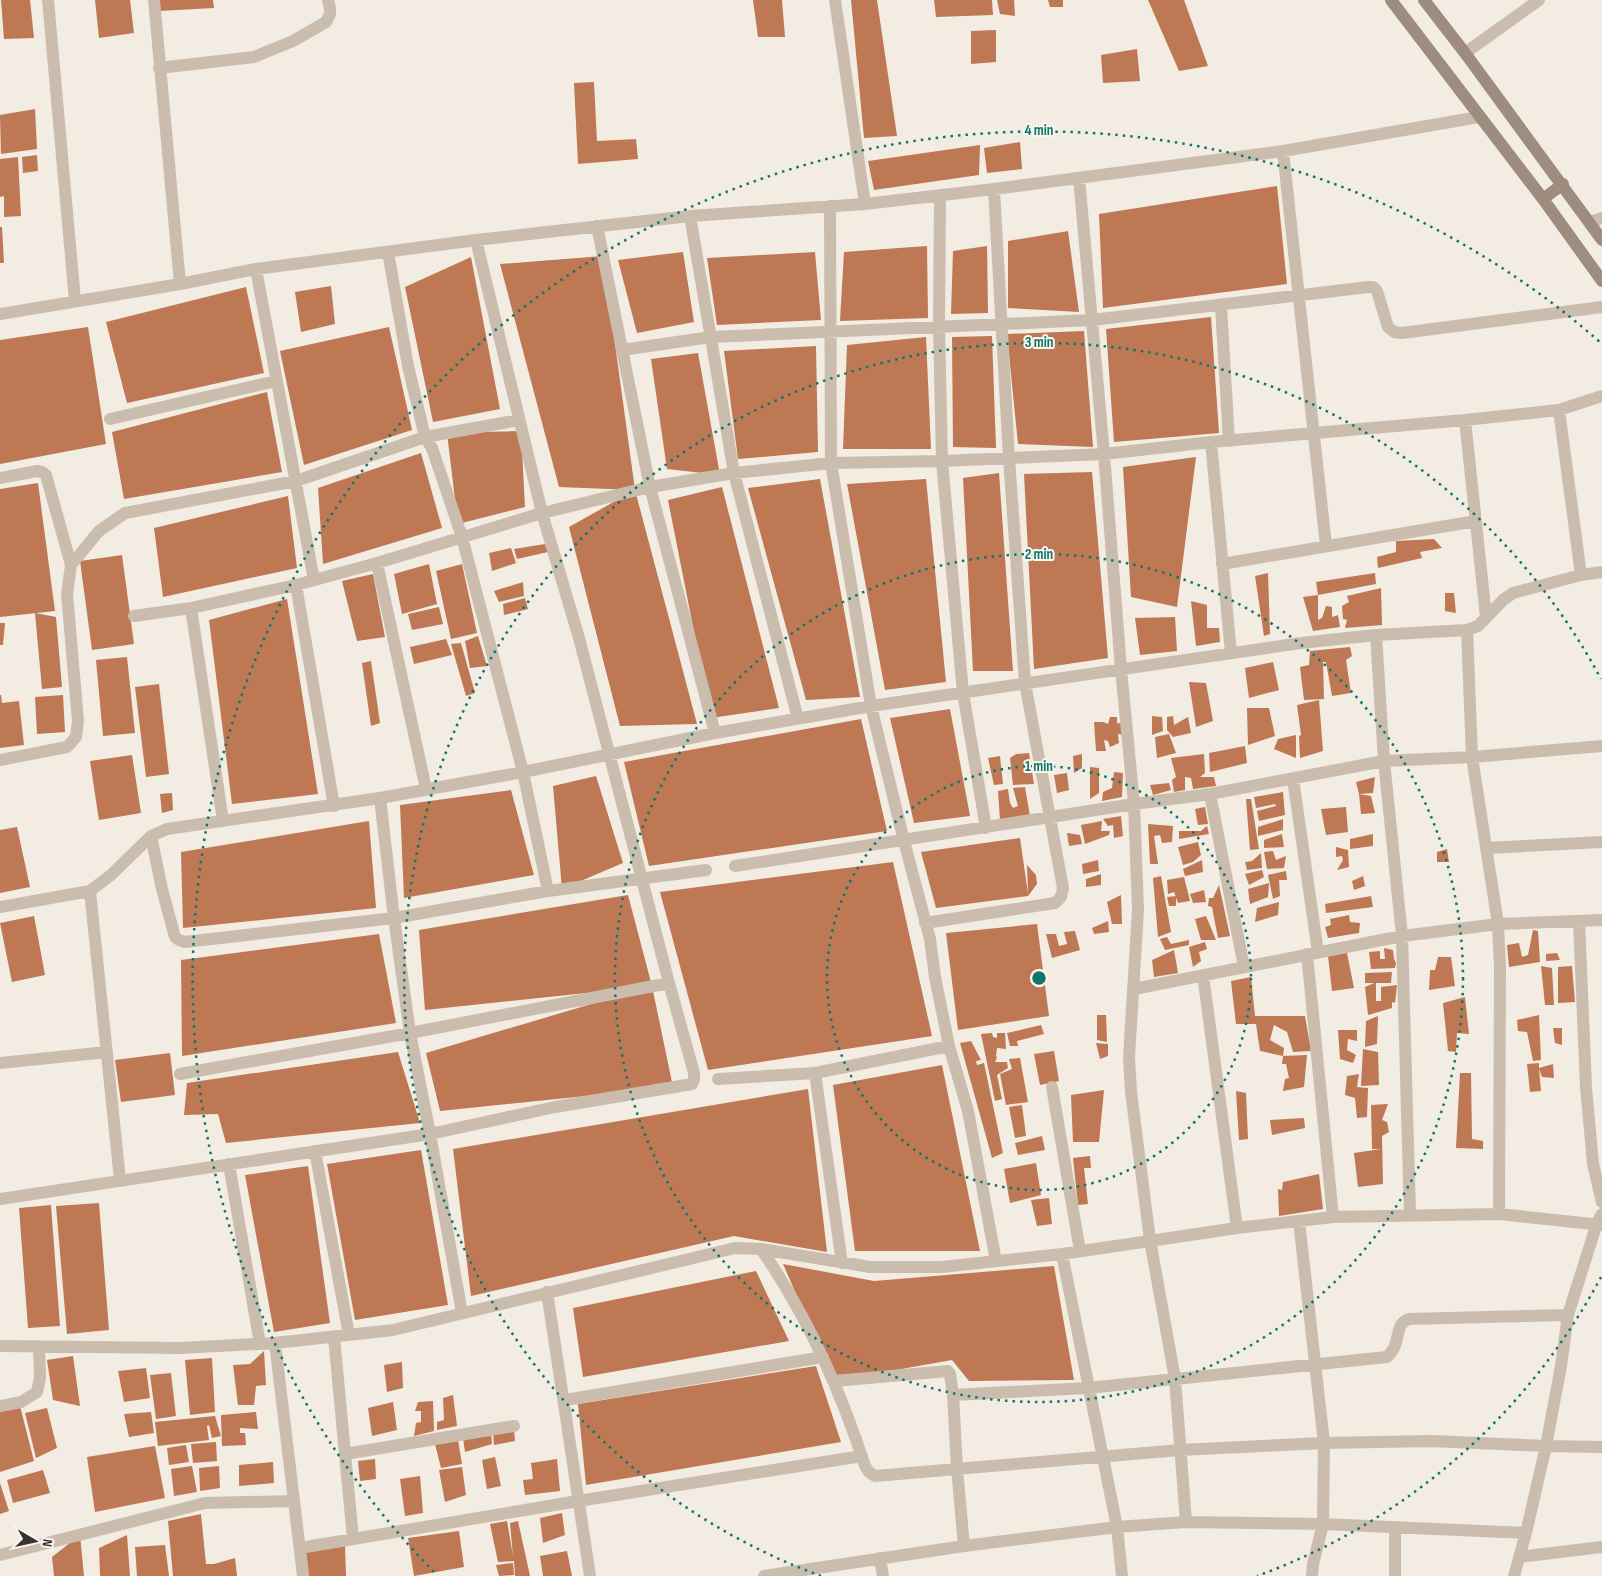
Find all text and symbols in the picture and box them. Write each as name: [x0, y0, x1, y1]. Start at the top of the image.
text: 4 min: [1025, 121, 1053, 140]
text: 3 min: [1025, 333, 1053, 352]
text: 2 min: [1025, 545, 1053, 564]
text: 1 min: [1025, 757, 1053, 776]
centre of rings: [1030, 969, 1048, 987]
north arrow: [10, 1516, 60, 1566]
text: N: [38, 1538, 56, 1548]

